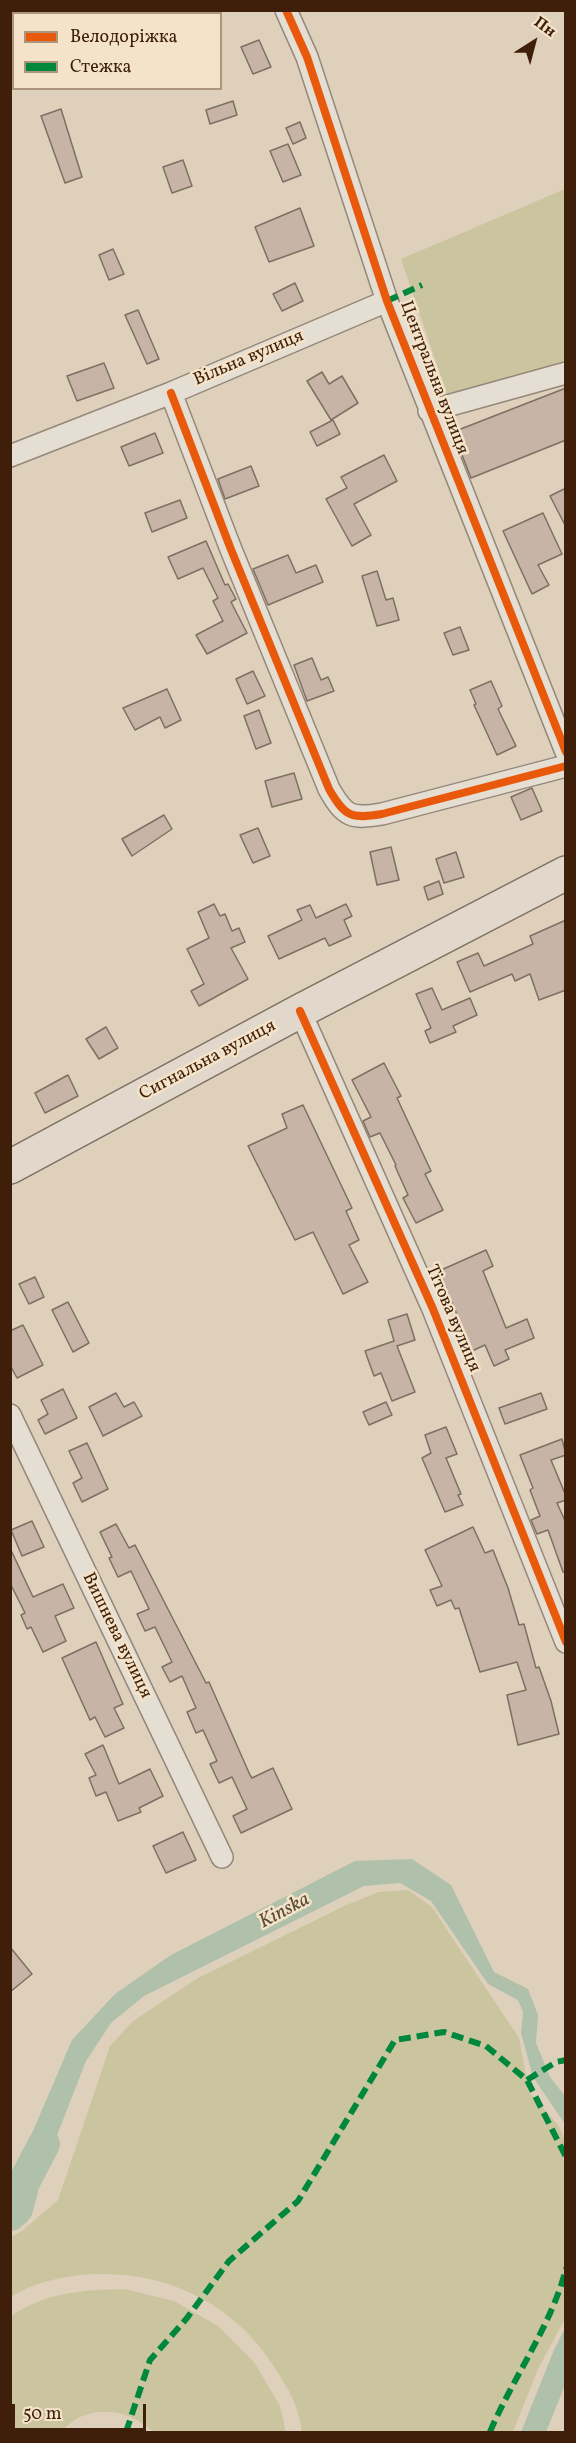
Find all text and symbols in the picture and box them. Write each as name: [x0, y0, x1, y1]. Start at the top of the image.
legend: [12, 12, 222, 90]
north arrow: [504, 12, 564, 72]
text: Пн: [529, 12, 560, 43]
text: Велодоріжка: [70, 25, 178, 50]
text: Стежка: [70, 55, 132, 80]
street label: Центральна вулиця: [394, 298, 472, 458]
street label: Вільна вулиця: [191, 326, 307, 392]
street label: Сигнальна вулиця: [136, 1016, 280, 1106]
street label: Тітова вулиця: [420, 1262, 484, 1376]
street label: Вишнева вулиця: [76, 1570, 156, 1702]
water label: Kinska: [255, 1889, 315, 1935]
scale bar: [15, 2392, 148, 2430]
text: 50 m: [23, 2402, 62, 2427]

